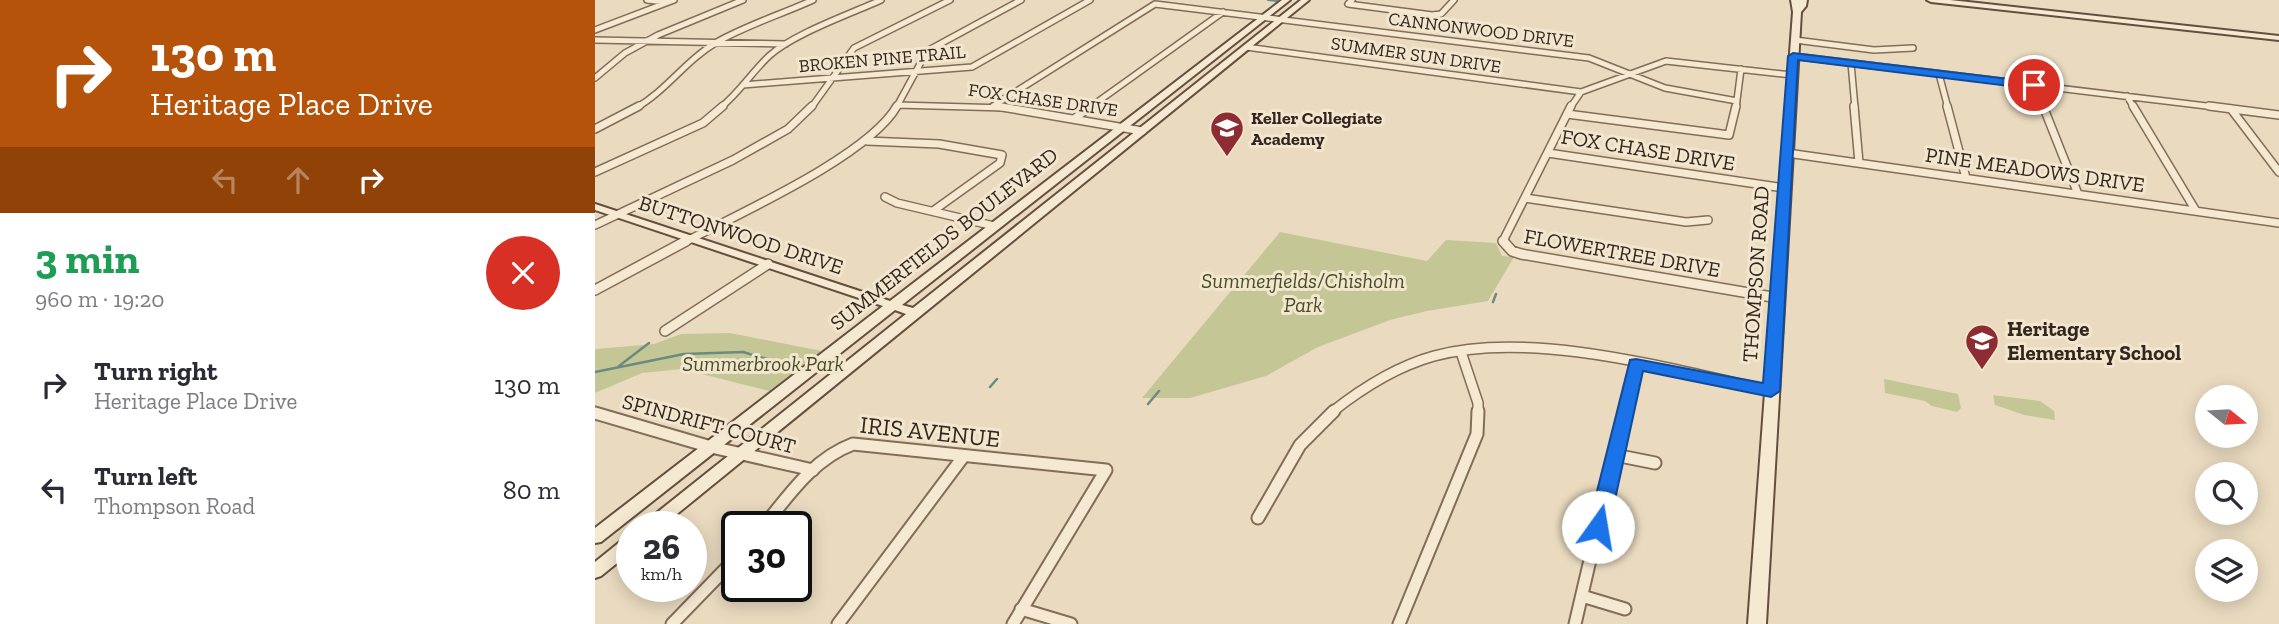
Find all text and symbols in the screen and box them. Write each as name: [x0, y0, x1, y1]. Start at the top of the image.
street label: CANNONWOOD DRIVE: [1387, 8, 1575, 52]
text: 130 m: [150, 25, 276, 84]
icon: right: [35, 28, 126, 119]
street label: SUMMER SUN DRIVE: [1330, 32, 1502, 78]
street label: BROKEN PINE TRAIL: [798, 41, 967, 77]
pin: [2004, 55, 2064, 115]
icon: arrive: [2015, 66, 2053, 104]
street label: FOX CHASE DRIVE: [967, 79, 1119, 121]
text: Heritage Place Drive: [150, 85, 433, 123]
place label: Keller Collegiate Academy: [1251, 107, 1382, 150]
school or university icon: Keller Collegiate Academy: [1208, 109, 1246, 158]
street label: FOX CHASE DRIVE: [1559, 123, 1737, 176]
street label: SUMMERFIELDS BOULEVARD: [825, 142, 1062, 335]
street label: PINE MEADOWS DRIVE: [1924, 142, 2146, 197]
icon: left: [206, 161, 244, 199]
icon: ahead: [279, 161, 317, 199]
icon: right: [352, 161, 390, 199]
street label: THOMPSON ROAD: [1737, 185, 1774, 363]
street label: BUTTONWOOD DRIVE: [636, 190, 847, 279]
street label: FLOWERTREE DRIVE: [1522, 223, 1722, 282]
text: 3 min: [35, 233, 140, 284]
button: close: [486, 236, 560, 310]
park label: Summerfields/Chisholm Park: [1201, 268, 1405, 317]
text: 960 m · 19:20: [35, 285, 165, 313]
place label: Heritage Elementary School: [2007, 316, 2181, 365]
school or university icon: Heritage Elementary School: [1963, 322, 2001, 371]
park label: Summerbrook Park: [682, 351, 844, 376]
text: Turn right: [94, 355, 217, 387]
icon: right: [35, 366, 73, 404]
text: 130 m: [494, 369, 560, 401]
north arrow: [2195, 385, 2257, 448]
map controls: [2195, 385, 2258, 602]
text: Heritage Place Drive: [94, 387, 297, 415]
street label: SPINDRIFT COURT: [620, 388, 799, 459]
street label: IRIS AVENUE: [859, 410, 1001, 453]
text: Turn left: [94, 460, 197, 492]
button: search: [2195, 462, 2258, 525]
icon: left: [35, 471, 73, 509]
text: 80 m: [503, 474, 560, 506]
position arrow: [1561, 490, 1635, 564]
text: Thompson Road: [94, 492, 255, 520]
speed limit sign: 30: [721, 511, 812, 602]
text: 26: [643, 526, 680, 568]
button: layers: [2195, 539, 2258, 602]
text: km/h: [641, 563, 682, 585]

